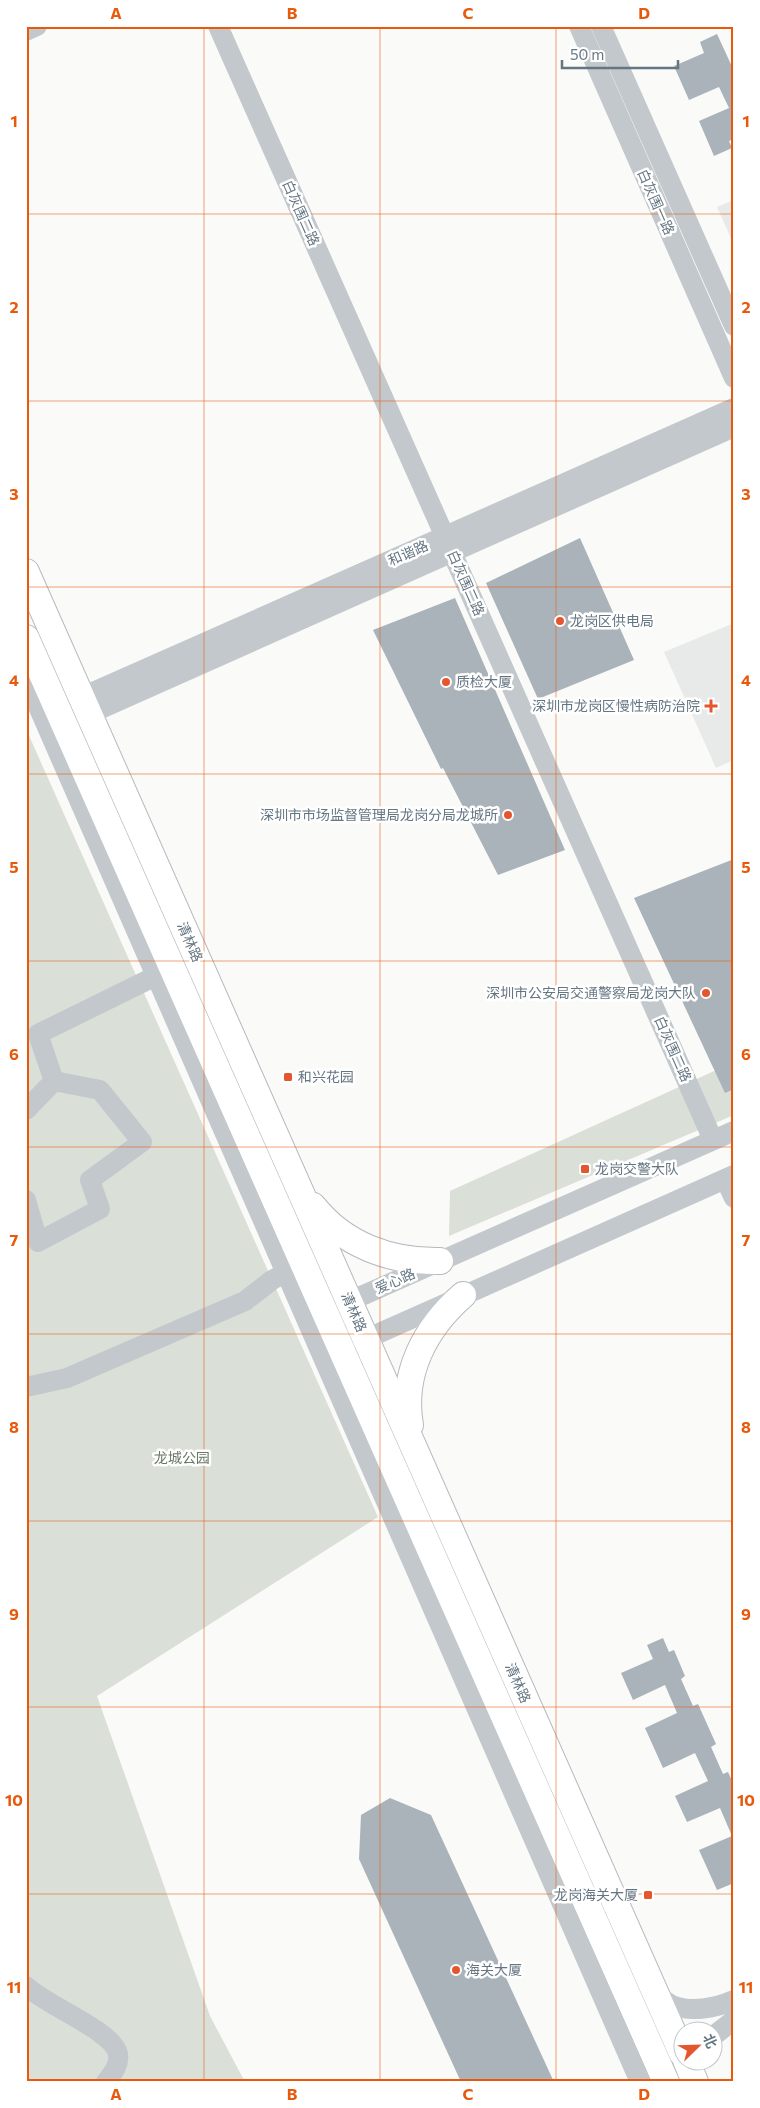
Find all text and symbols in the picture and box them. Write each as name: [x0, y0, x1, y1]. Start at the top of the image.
text: A: [110, 3, 122, 22]
text: B: [287, 3, 298, 22]
text: C: [463, 3, 474, 22]
text: D: [638, 3, 650, 22]
scale bar: [562, 38, 679, 70]
text: 50 m: [570, 45, 604, 63]
text: 1: [10, 111, 18, 130]
text: 1: [742, 111, 750, 130]
street label: 白灰围一路: [634, 166, 678, 237]
street label: 白灰围二路: [279, 177, 323, 248]
text: 2: [9, 297, 19, 316]
text: 2: [741, 297, 751, 316]
text: 3: [9, 484, 19, 503]
text: 3: [741, 484, 751, 503]
street label: 和谐路: [385, 536, 430, 569]
street label: 白灰围二路: [444, 547, 488, 618]
place label: 龙岗区供电局: [570, 612, 654, 629]
marker: 龙岗区供电局: [554, 615, 566, 627]
text: 4: [9, 670, 19, 689]
text: 4: [741, 670, 751, 689]
place label: 质检大厦: [456, 673, 512, 690]
marker: 质检大厦: [440, 676, 452, 688]
place label: 深圳市龙岗区慢性病防治院: [532, 697, 700, 714]
marker: 深圳市龙岗区慢性病防治院: [704, 699, 718, 713]
place label: 深圳市市场监督管理局龙岗分局龙城所: [260, 806, 498, 823]
marker: 深圳市市场监督管理局龙岗分局龙城所: [502, 809, 514, 821]
text: 5: [9, 857, 19, 876]
text: 5: [741, 857, 751, 876]
street label: 清林路: [174, 919, 207, 964]
place label: 深圳市公安局交通警察局龙岗大队: [486, 984, 696, 1001]
marker: 深圳市公安局交通警察局龙岗大队: [700, 987, 712, 999]
street label: 白灰围二路: [651, 1013, 695, 1084]
text: 6: [9, 1044, 19, 1063]
text: 6: [741, 1044, 751, 1063]
place label: 和兴花园: [298, 1068, 354, 1085]
marker: 和兴花园: [282, 1071, 294, 1083]
place label: 龙岗交警大队: [595, 1160, 679, 1177]
marker: 龙岗交警大队: [579, 1163, 591, 1175]
text: 7: [10, 1230, 19, 1249]
text: 7: [742, 1230, 751, 1249]
street label: 爱心路: [372, 1264, 417, 1297]
street label: 清林路: [338, 1289, 371, 1334]
text: 8: [9, 1417, 19, 1436]
text: 8: [741, 1417, 751, 1436]
park label: 龙城公园: [154, 1449, 210, 1466]
text: 9: [9, 1604, 19, 1623]
text: 9: [741, 1604, 751, 1623]
street label: 清林路: [502, 1660, 535, 1705]
text: 10: [5, 1790, 23, 1809]
text: 10: [737, 1790, 755, 1809]
place label: 龙岗海关大厦: [554, 1886, 638, 1903]
marker: 龙岗海关大厦: [642, 1889, 654, 1901]
place label: 海关大厦: [466, 1961, 522, 1978]
marker: 海关大厦: [450, 1964, 462, 1976]
text: 11: [7, 1977, 21, 1996]
text: 11: [739, 1977, 753, 1996]
north arrow: [672, 2020, 722, 2070]
text: 北: [700, 2031, 721, 2050]
text: A: [110, 2084, 122, 2103]
text: B: [287, 2084, 298, 2103]
text: C: [463, 2084, 474, 2103]
text: D: [638, 2084, 650, 2103]

